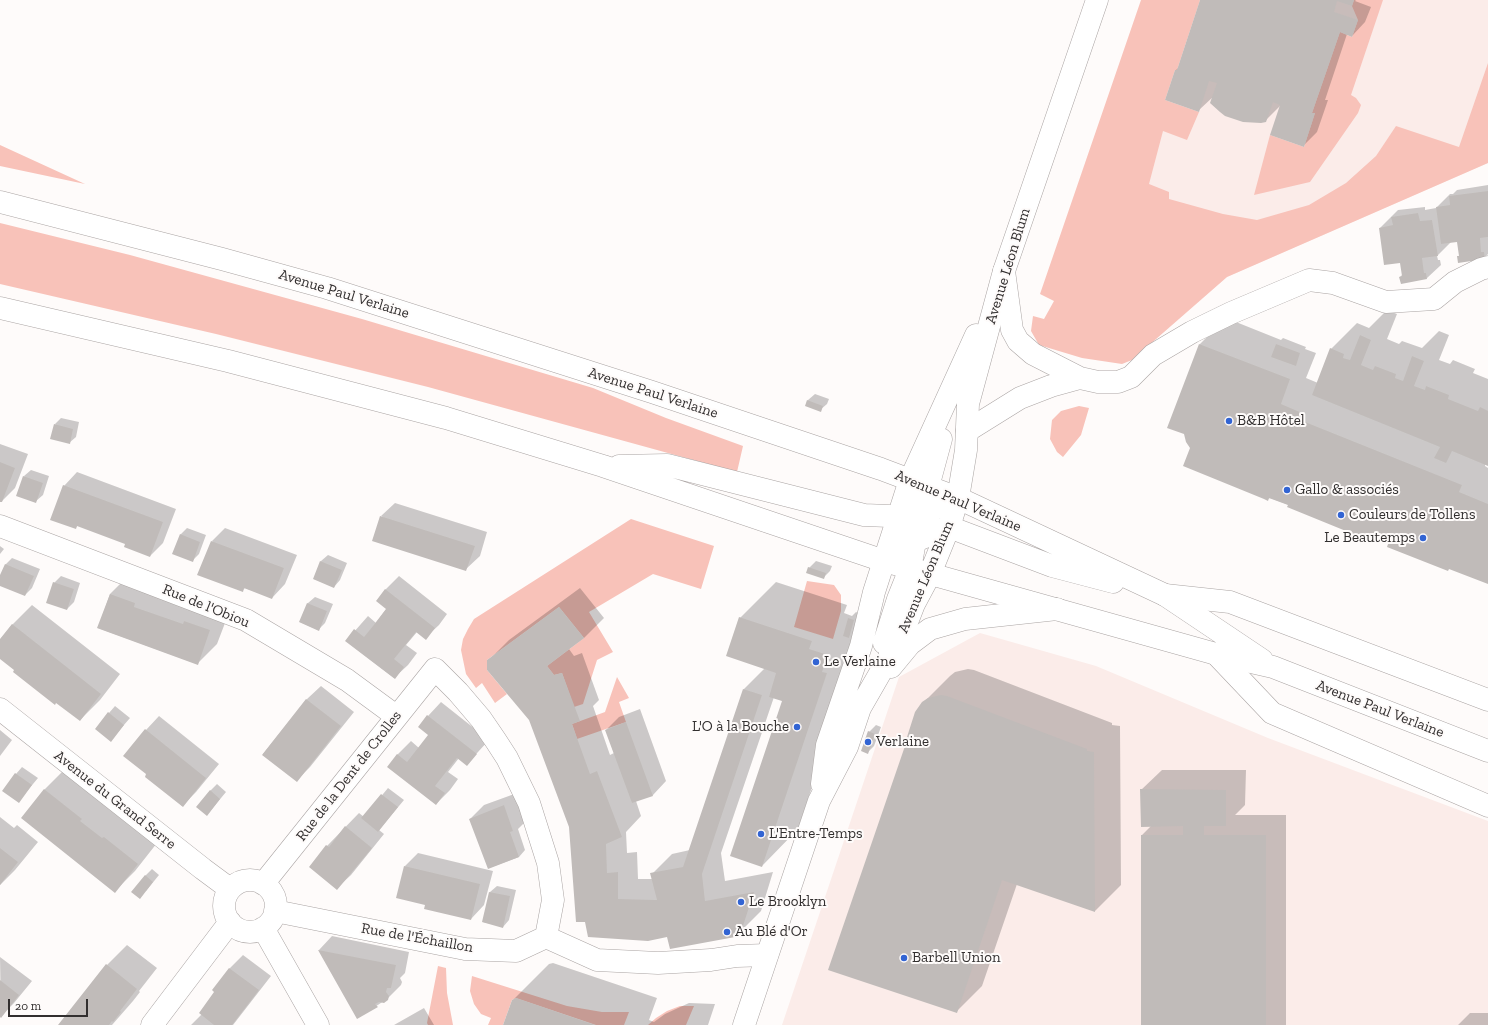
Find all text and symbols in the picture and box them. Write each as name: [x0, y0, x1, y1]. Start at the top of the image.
street label: Avenue Léon Blum: [982, 206, 1034, 326]
street label: Avenue Paul Verlaine: [277, 266, 411, 322]
street label: Avenue Paul Verlaine: [586, 363, 720, 423]
place label: B&B Hôtel: [1237, 412, 1305, 430]
marker: B&B Hôtel: [1224, 416, 1234, 426]
street label: Avenue Paul Verlaine: [892, 466, 1024, 536]
place label: Gallo & associés: [1295, 481, 1399, 499]
marker: Gallo & associés: [1282, 485, 1292, 495]
place label: Couleurs de Tollens: [1349, 506, 1475, 524]
marker: Couleurs de Tollens: [1336, 510, 1346, 520]
street label: Avenue Léon Blum: [894, 518, 958, 636]
place label: Le Beautemps: [1324, 529, 1415, 547]
marker: Le Beautemps: [1418, 533, 1428, 543]
street label: Rue de l'Obiou: [160, 580, 252, 632]
place label: Le Verlaine: [824, 653, 896, 671]
marker: Le Verlaine: [811, 657, 821, 667]
street label: Avenue Paul Verlaine: [1313, 676, 1447, 742]
street label: Rue de la Dent de Crolles: [292, 707, 406, 845]
place label: L'O à la Bouche: [692, 718, 789, 736]
marker: L'O à la Bouche: [792, 722, 802, 732]
place label: Verlaine: [876, 733, 929, 751]
marker: Verlaine: [863, 737, 873, 747]
street label: Avenue du Grand Serre: [50, 747, 180, 853]
place label: L'Entre-Temps: [769, 825, 862, 843]
marker: L'Entre-Temps: [756, 829, 766, 839]
place label: Le Brooklyn: [749, 893, 826, 911]
marker: Le Brooklyn: [736, 897, 746, 907]
street label: Rue de l'Échaillon: [360, 919, 474, 957]
place label: Au Blé d'Or: [735, 923, 808, 941]
marker: Au Blé d'Or: [722, 927, 732, 937]
place label: Barbell Union: [912, 949, 1001, 967]
marker: Barbell Union: [899, 953, 909, 963]
scale bar: [10, 991, 90, 1017]
text: 20 m: [15, 999, 41, 1013]

